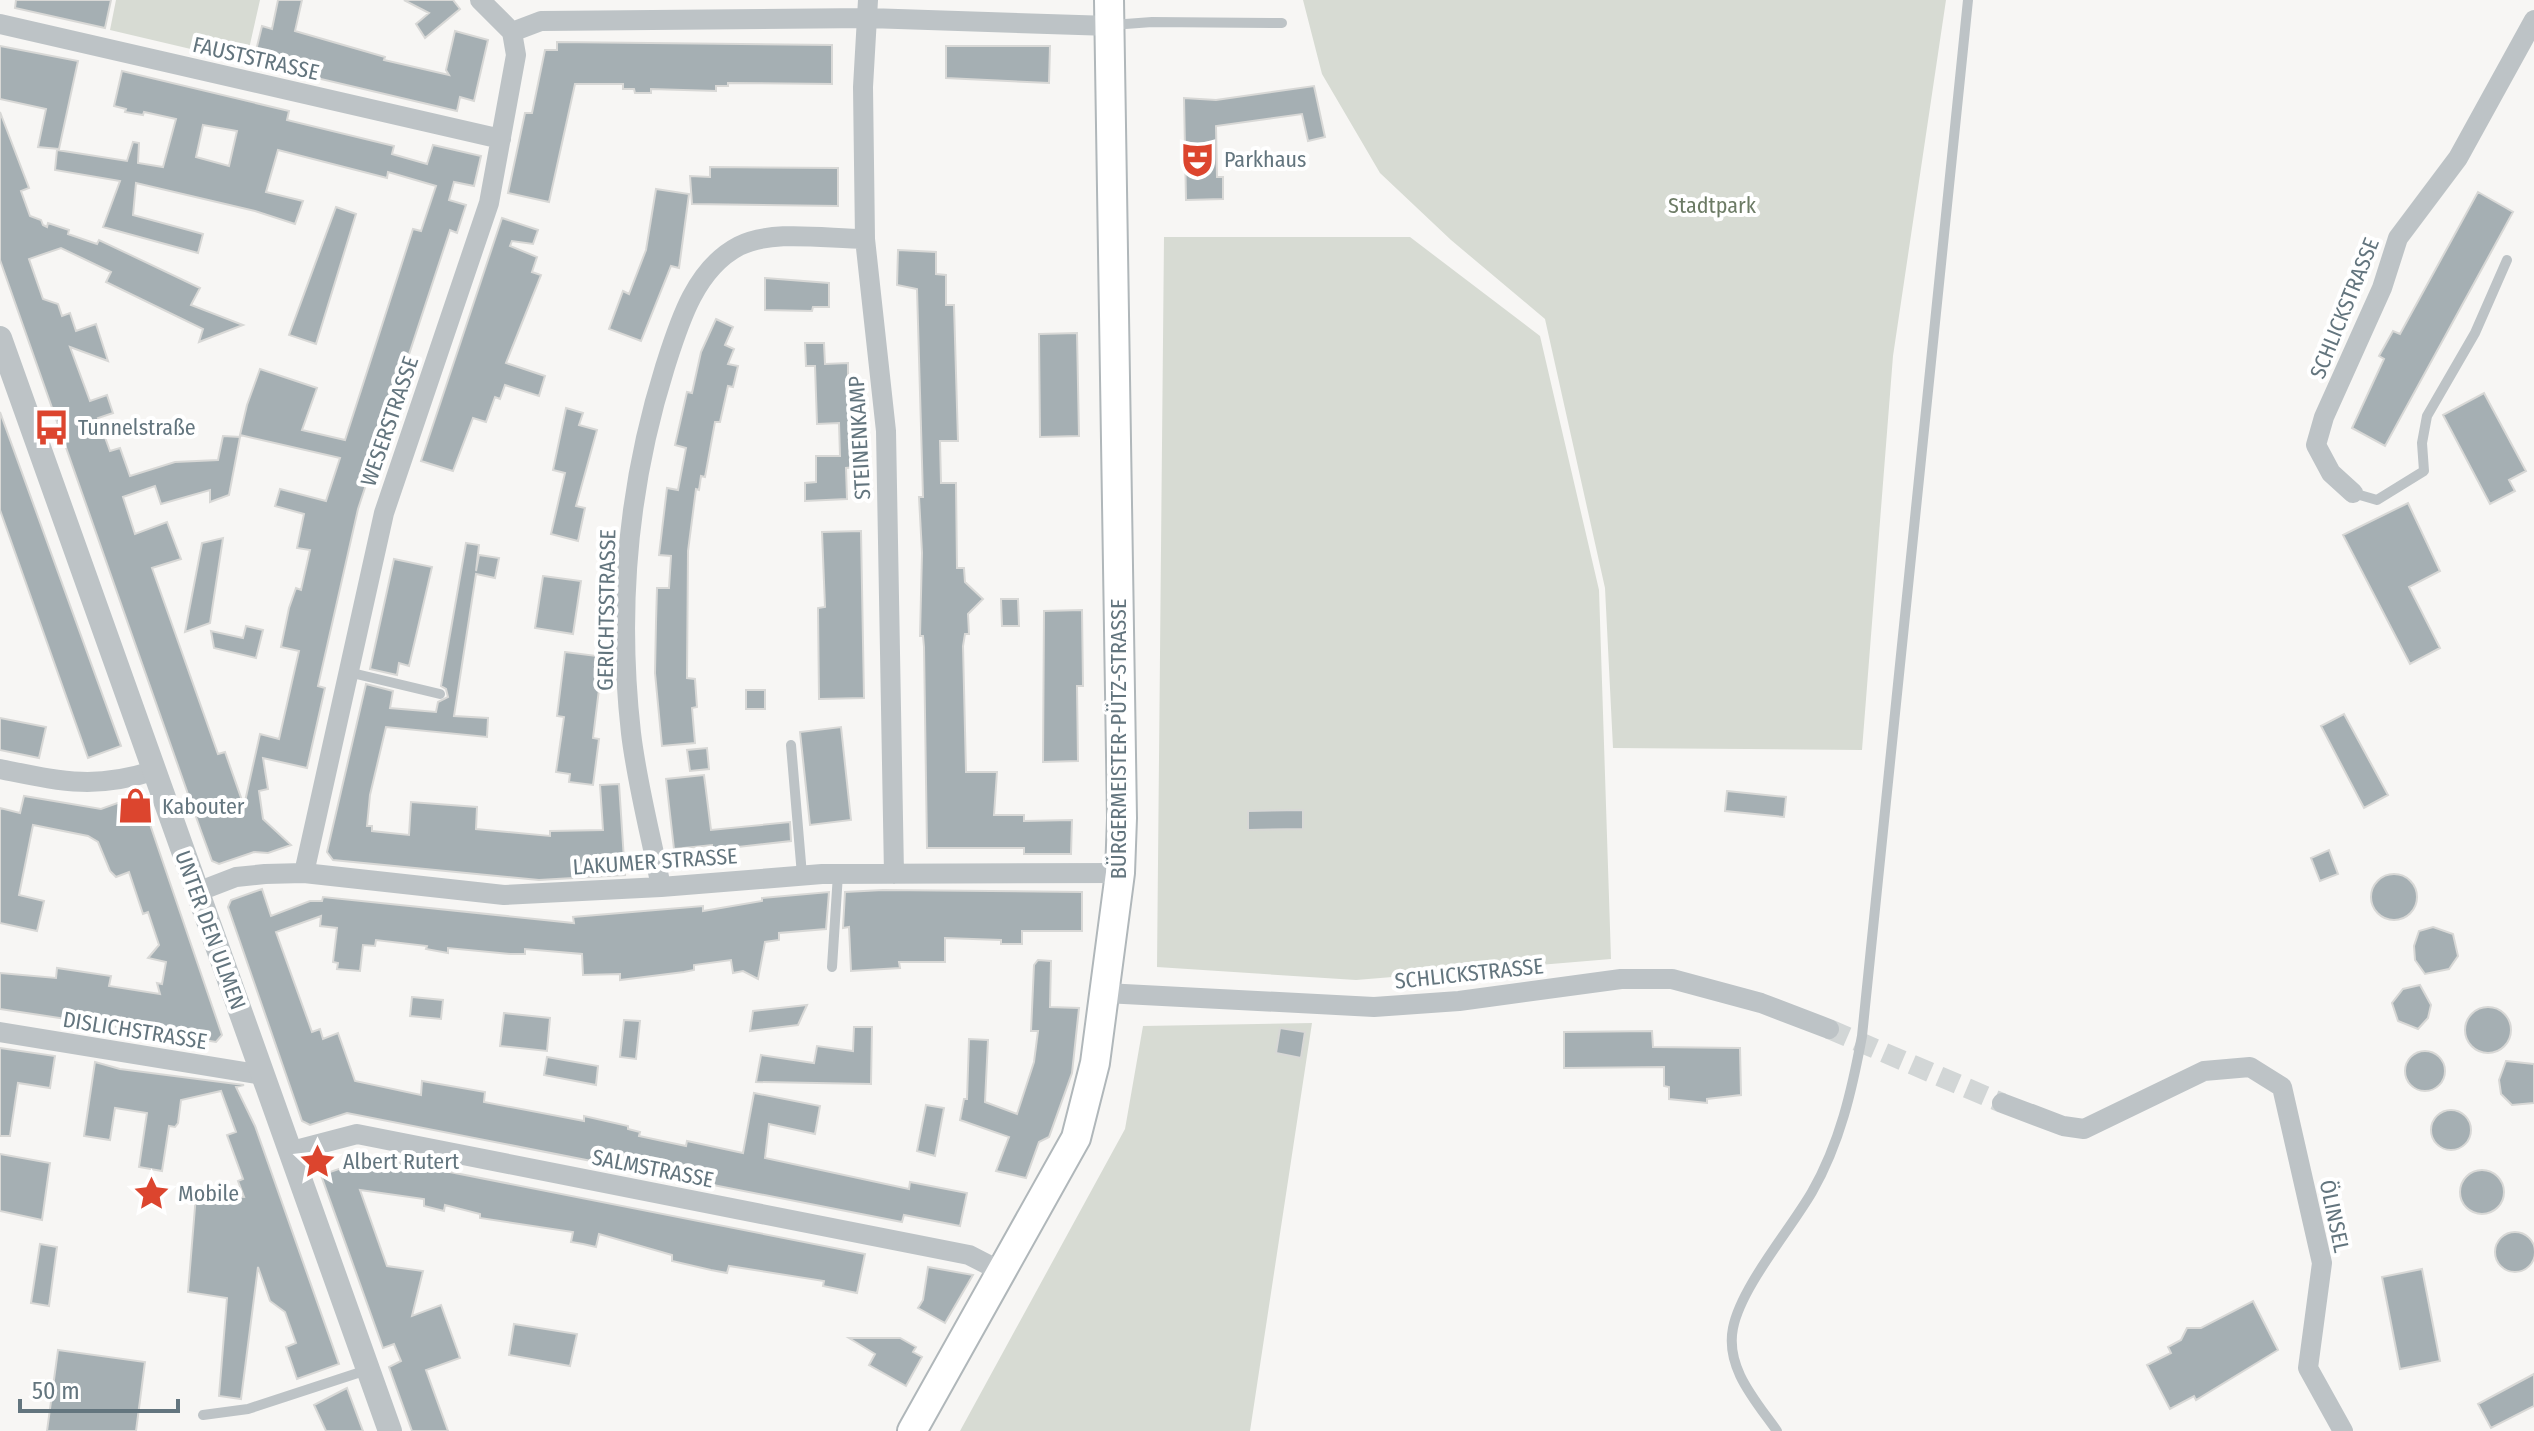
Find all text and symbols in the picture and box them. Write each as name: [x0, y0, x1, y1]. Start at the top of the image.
street label: FAUSTSTRASSE: [190, 31, 322, 86]
theatre icon: Parkhaus: [1179, 140, 1217, 178]
place label: Parkhaus: [1224, 146, 1306, 173]
park label: Stadtpark: [1668, 192, 1757, 219]
street label: SCHLICKSTRASSE: [2304, 234, 2385, 383]
street label: WESERSTRASSE: [355, 353, 424, 490]
street label: STEINENKAMP: [843, 375, 876, 501]
bus stop icon: Tunnelstraße: [33, 408, 71, 446]
place label: Tunnelstraße: [78, 414, 196, 441]
street label: GERICHTSSTRASSE: [592, 529, 621, 691]
street label: BÜRGERMEISTER-PÜTZ-STRASSE: [1105, 599, 1132, 879]
shop icon: Kabouter: [117, 787, 155, 825]
place label: Kabouter: [162, 793, 245, 820]
street label: LAKUMER STRASSE: [572, 842, 738, 881]
street label: UNTER DEN ULMEN: [169, 847, 252, 1013]
street label: SCHLICKSTRASSE: [1393, 952, 1545, 995]
street label: DISLICHSTRASSE: [61, 1006, 209, 1055]
place icon: Albert Rutert: [298, 1142, 336, 1180]
street label: SALMSTRASSE: [590, 1143, 716, 1194]
place label: Albert Rutert: [343, 1148, 460, 1175]
place icon: Mobile: [133, 1174, 171, 1212]
street label: ÖLINSEL: [2314, 1177, 2355, 1255]
place label: Mobile: [178, 1180, 239, 1207]
scale bar: [20, 1363, 178, 1413]
text: 50 m: [32, 1377, 80, 1405]

